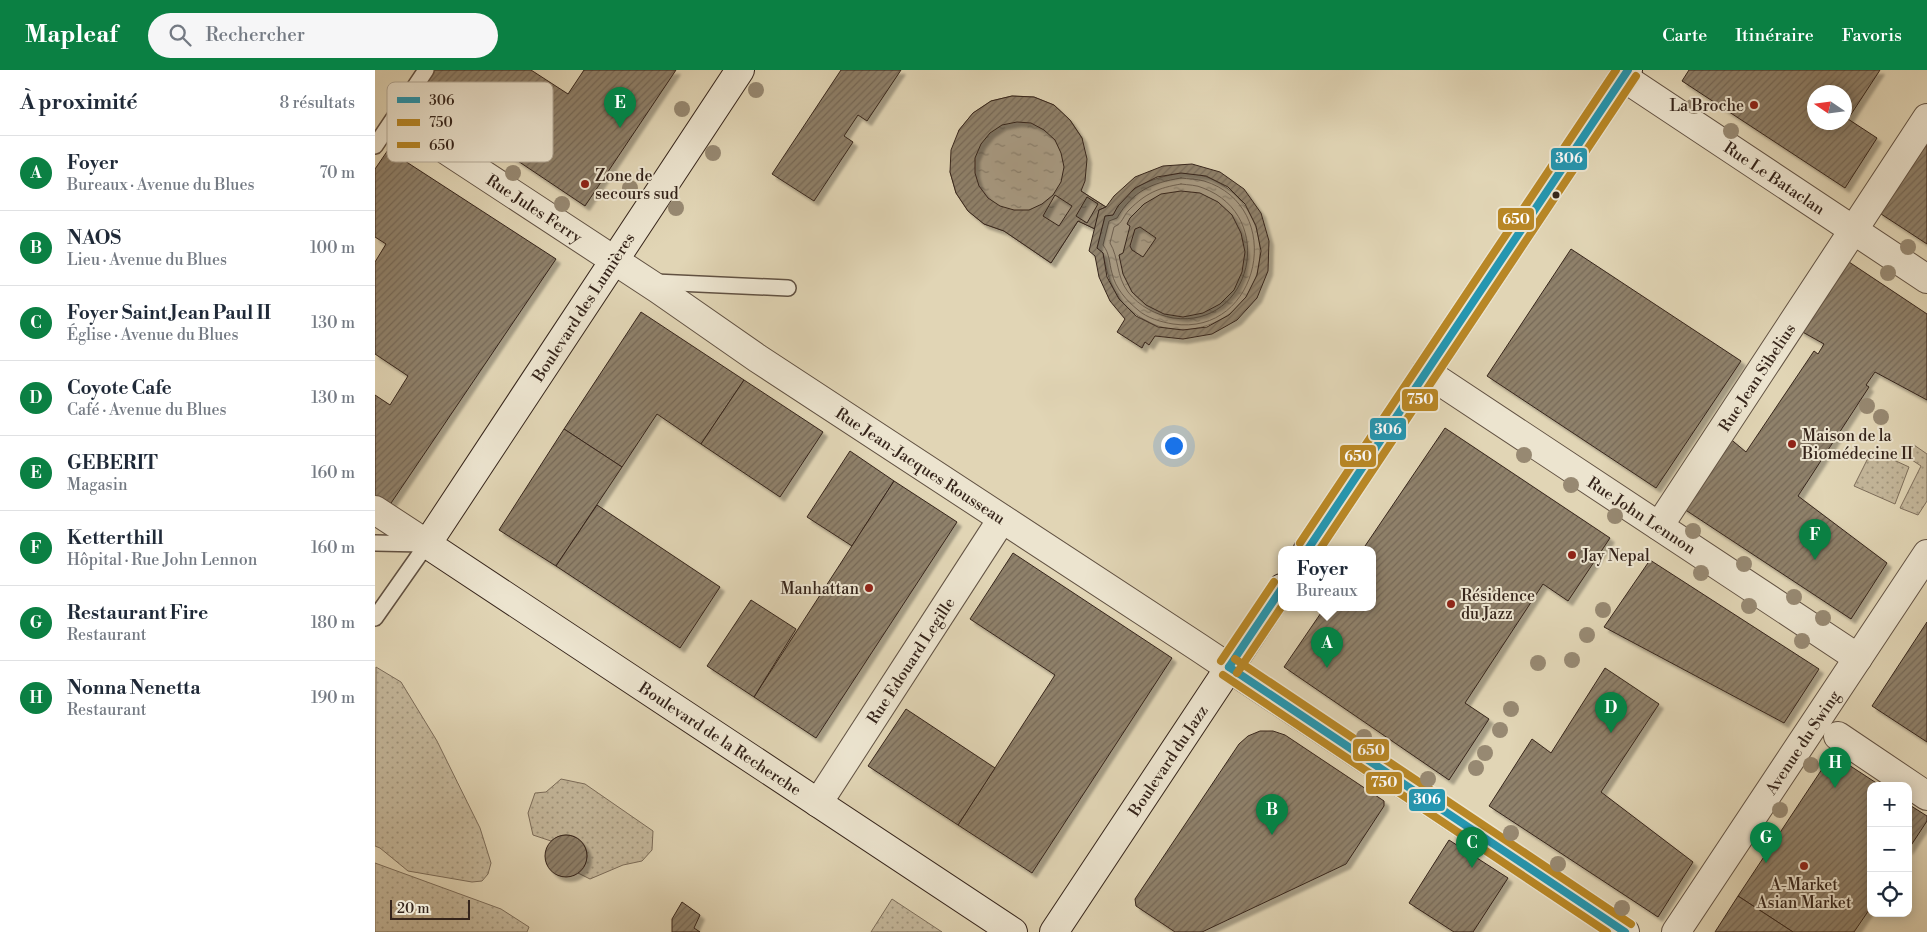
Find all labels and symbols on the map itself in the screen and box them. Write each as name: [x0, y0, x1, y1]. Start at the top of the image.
legend: [387, 82, 553, 162]
north arrow: [1807, 85, 1852, 130]
pin: E: [604, 87, 636, 128]
text: 306: [429, 92, 455, 110]
place label: La Broche: [1669, 96, 1744, 116]
marker: La Broche: [1748, 99, 1760, 111]
text: 750: [429, 114, 453, 132]
text: 650: [429, 137, 454, 155]
street label: Rue Le Bataclan: [1720, 138, 1829, 220]
line badge: 306: [1550, 147, 1588, 171]
text: 306: [1555, 150, 1583, 168]
place label: Zone de secours sud: [595, 166, 679, 204]
street label: Rue Jules Ferry: [482, 170, 586, 248]
marker: Zone de secours sud: [579, 178, 591, 190]
unlabelled marker: [1551, 190, 1561, 200]
line badge: 650: [1497, 207, 1535, 231]
text: 650: [1502, 211, 1530, 229]
street label: Boulevard des Lumières: [528, 229, 640, 387]
street label: Rue Jean Sibelius: [1715, 320, 1800, 436]
line badge: 750: [1401, 388, 1439, 412]
text: 750: [1407, 391, 1433, 409]
street label: Rue Jean-Jacques Rousseau: [831, 403, 1009, 529]
line badge: 306: [1369, 417, 1407, 441]
text: 306: [1374, 421, 1402, 439]
place label: Maison de la Biomédecine II: [1801, 426, 1913, 464]
your location: [1161, 433, 1187, 459]
marker: Maison de la Biomédecine II: [1786, 438, 1798, 450]
line badge: 650: [1339, 444, 1377, 468]
text: 650: [1344, 448, 1372, 466]
street label: Rue John Lennon: [1583, 473, 1700, 559]
pin: F: [1799, 519, 1831, 560]
place label: Jay Nepal: [1581, 546, 1650, 566]
marker: Jay Nepal: [1566, 549, 1578, 561]
place label: Manhattan: [780, 579, 859, 599]
marker: Manhattan: [863, 582, 875, 594]
place label: Résidence du Jazz: [1461, 586, 1535, 624]
street label: Rue Edouard Legille: [863, 594, 960, 728]
marker: Résidence du Jazz: [1445, 598, 1457, 610]
pin: A: [1311, 627, 1343, 668]
street label: Boulevard de la Recherche: [634, 678, 805, 800]
street label: Avenue du Swing: [1761, 686, 1845, 799]
pin: D: [1595, 692, 1627, 733]
street label: Boulevard du Jazz: [1124, 701, 1213, 821]
line badge: 650: [1352, 738, 1390, 762]
text: 650: [1357, 742, 1385, 760]
pin: H: [1819, 747, 1851, 788]
line badge: 750: [1365, 771, 1403, 795]
text: 750: [1371, 774, 1397, 792]
line badge: 306: [1408, 788, 1446, 812]
text: 306: [1413, 791, 1441, 809]
pin: B: [1256, 794, 1288, 835]
pin: G: [1750, 822, 1782, 863]
pin: C: [1456, 827, 1488, 868]
marker: A-Market Asian Market: [1798, 860, 1810, 872]
place label: A-Market Asian Market: [1755, 875, 1852, 913]
scale bar: [390, 897, 470, 920]

